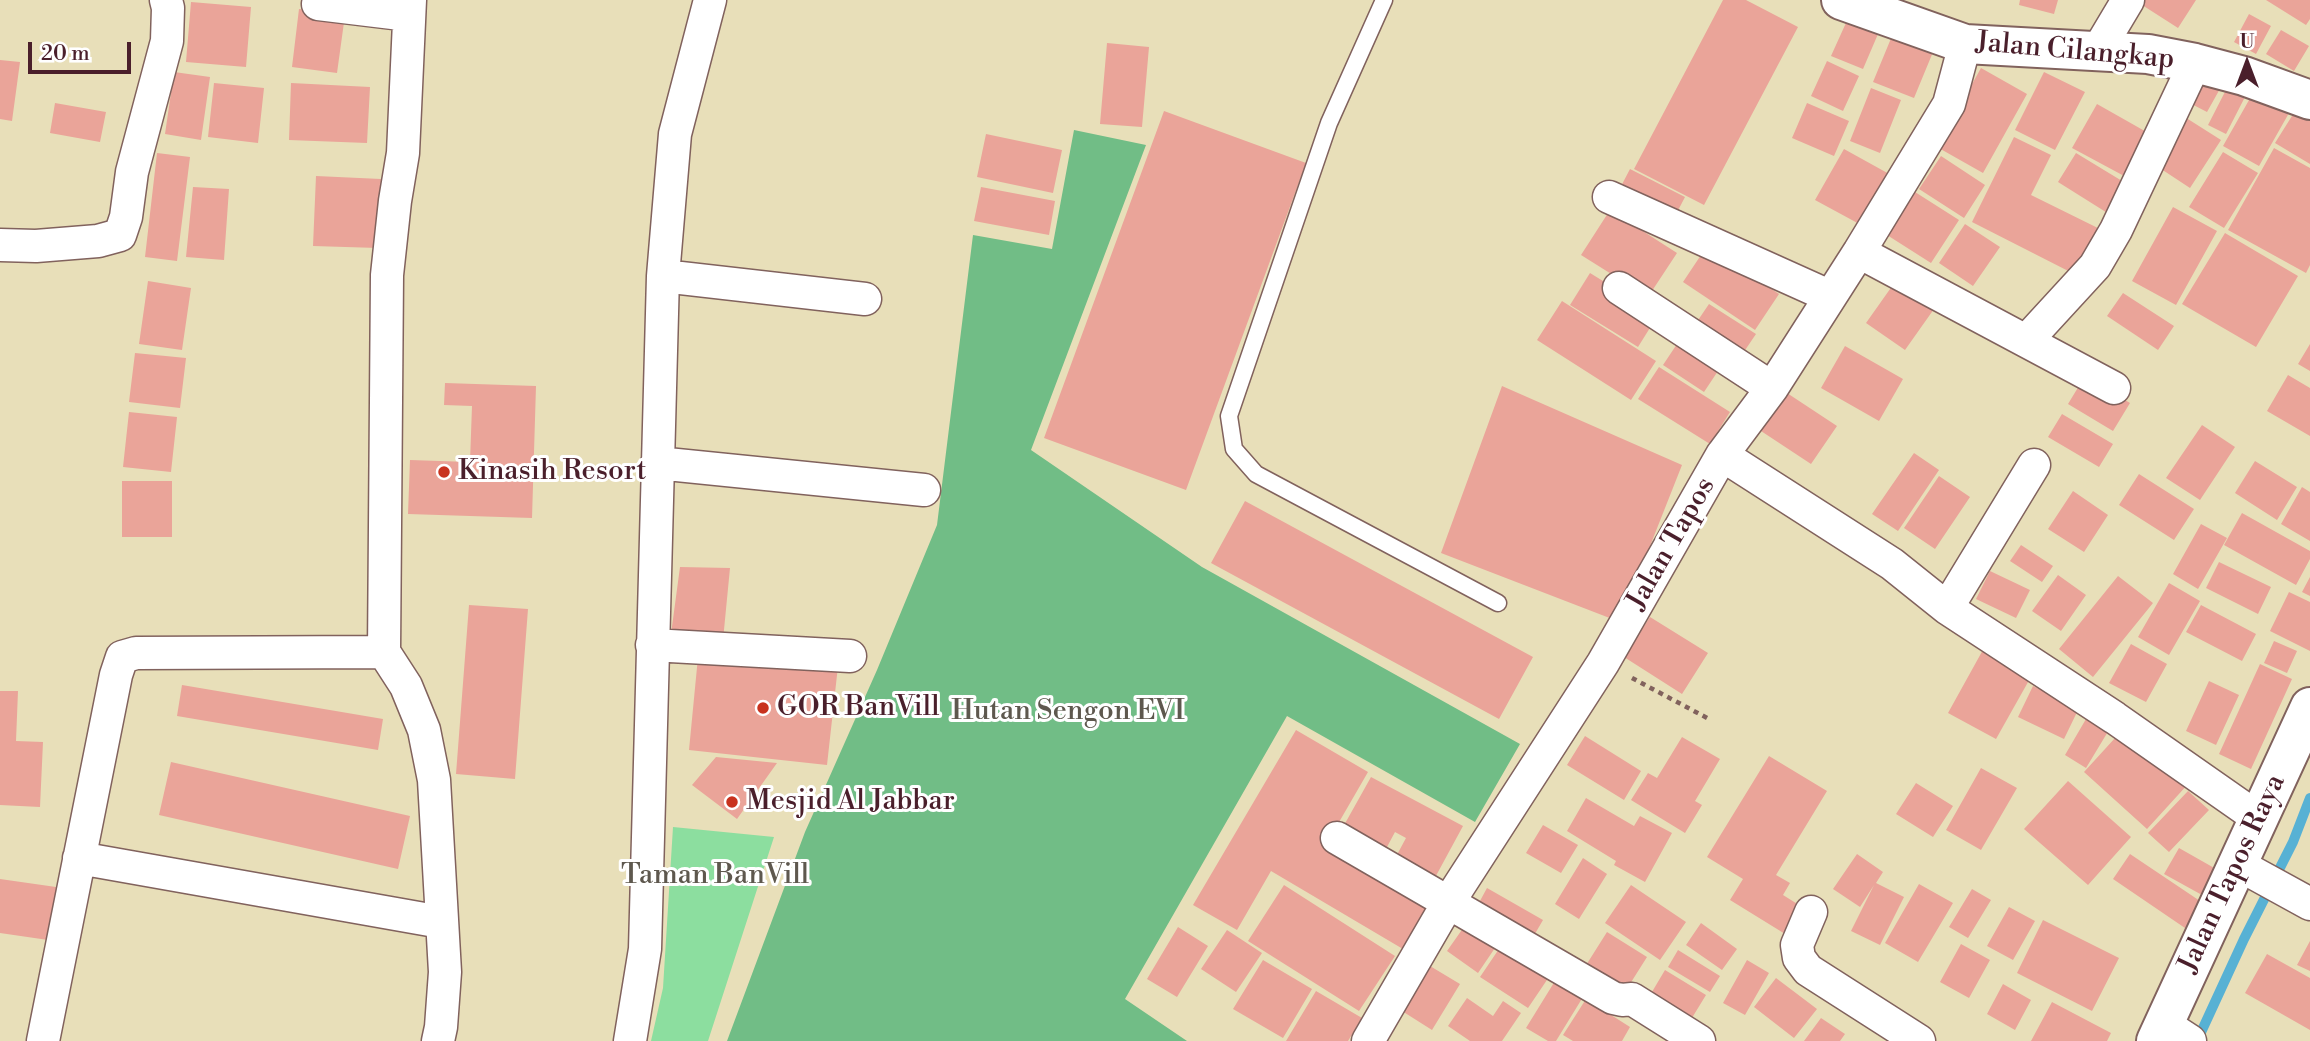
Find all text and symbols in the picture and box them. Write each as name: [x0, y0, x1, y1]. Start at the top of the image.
street label: Jalan Cilangkap: [1974, 27, 2176, 77]
scale bar: [32, 28, 135, 72]
north arrow: [2212, 28, 2282, 98]
text: U: [2240, 30, 2254, 54]
text: 20 m: [41, 41, 90, 67]
place label: Kinasih Resort: [458, 455, 647, 489]
marker: Kinasih Resort: [436, 464, 452, 480]
street label: Jalan Tapos: [1621, 472, 1723, 616]
place label: GOR BanVill: [777, 691, 939, 725]
park label: Hutan Sengon EVI: [951, 695, 1185, 729]
marker: GOR BanVill: [755, 700, 771, 716]
street label: Jalan Tapos Raya: [2172, 770, 2294, 978]
place label: Mesjid Al Jabbar: [746, 785, 955, 819]
marker: Mesjid Al Jabbar: [724, 794, 740, 810]
park label: Taman BanVill: [621, 859, 809, 893]

